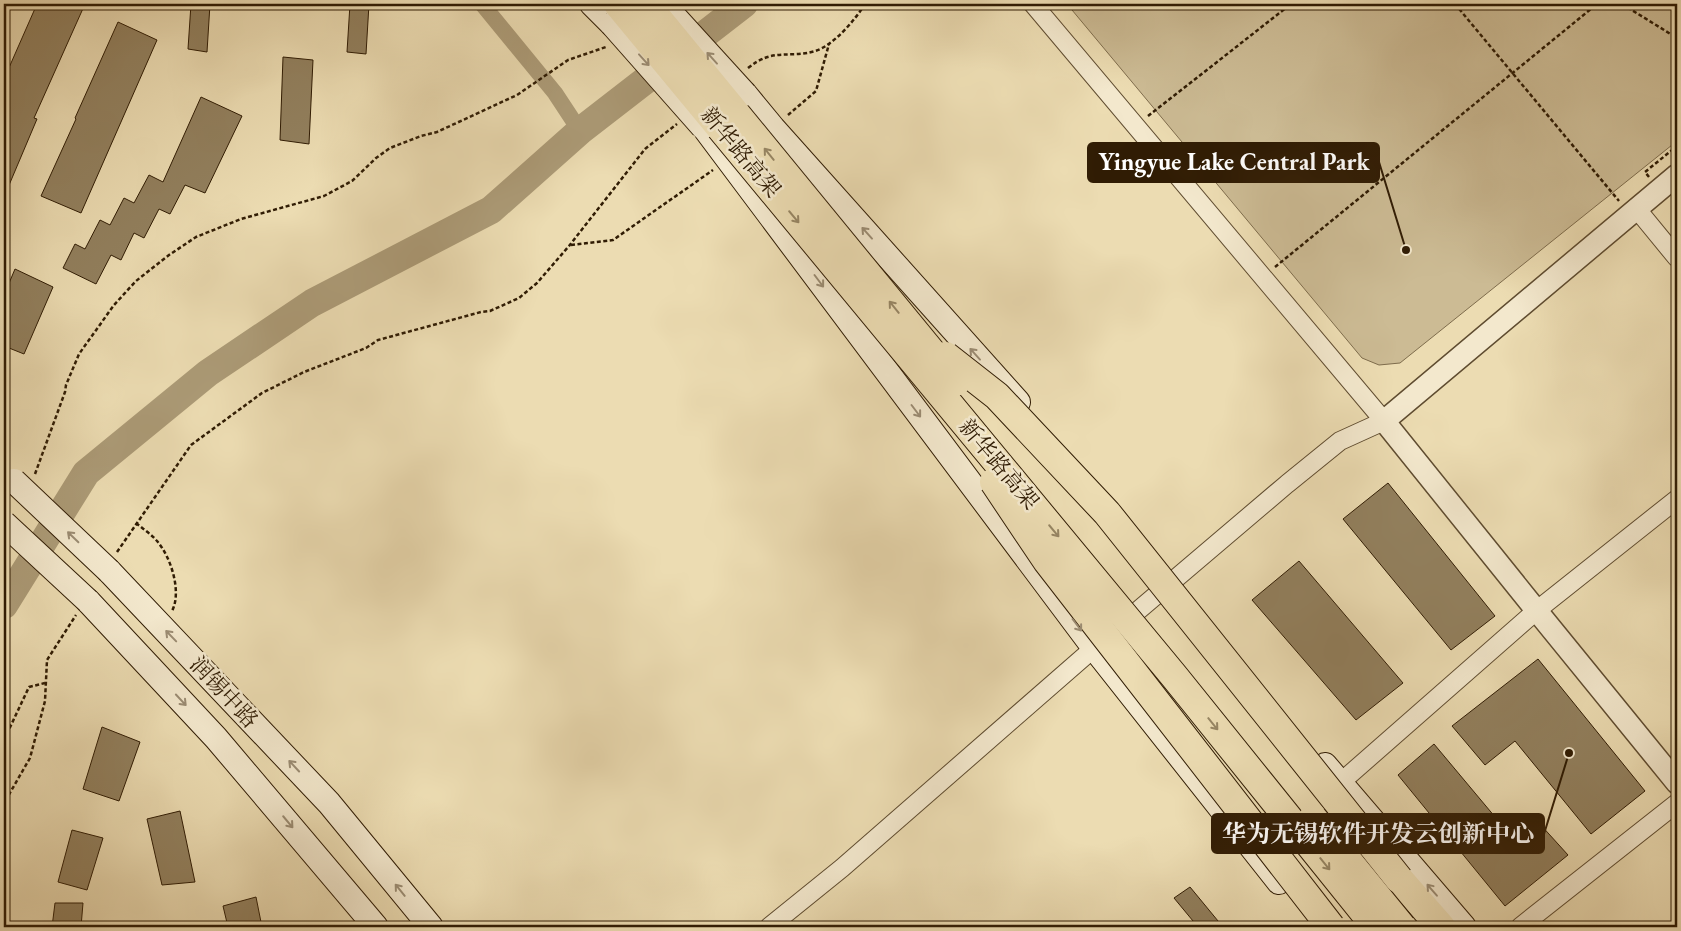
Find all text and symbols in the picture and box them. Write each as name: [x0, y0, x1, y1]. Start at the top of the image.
one-way arrow: [706, 52, 718, 65]
one-way arrow: [638, 54, 650, 67]
street label: 新华路高架: [695, 101, 787, 203]
callout: Yingyue Lake Central Park: [1088, 143, 1379, 182]
text: Yingyue Lake Central Park: [1098, 146, 1370, 178]
one-way arrow: [764, 148, 775, 161]
one-way arrow: [789, 210, 800, 223]
one-way arrow: [861, 227, 872, 240]
one-way arrow: [814, 274, 824, 288]
one-way arrow: [889, 301, 900, 314]
one-way arrow: [969, 347, 981, 360]
one-way arrow: [911, 404, 922, 417]
street label: 新华路高架: [953, 413, 1045, 515]
one-way arrow: [1048, 524, 1059, 537]
one-way arrow: [67, 531, 80, 543]
one-way arrow: [1071, 618, 1082, 631]
one-way arrow: [165, 629, 177, 642]
street label: 润锡中路: [183, 650, 265, 734]
one-way arrow: [175, 694, 187, 706]
one-way arrow: [1207, 717, 1218, 730]
one-way arrow: [288, 760, 300, 773]
callout: 华为无锡软件开发云创新中心: [1212, 814, 1544, 853]
one-way arrow: [282, 816, 294, 829]
text: 华为无锡软件开发云创新中心: [1222, 818, 1534, 849]
one-way arrow: [1320, 857, 1331, 870]
one-way arrow: [395, 883, 406, 896]
one-way arrow: [1426, 884, 1438, 897]

